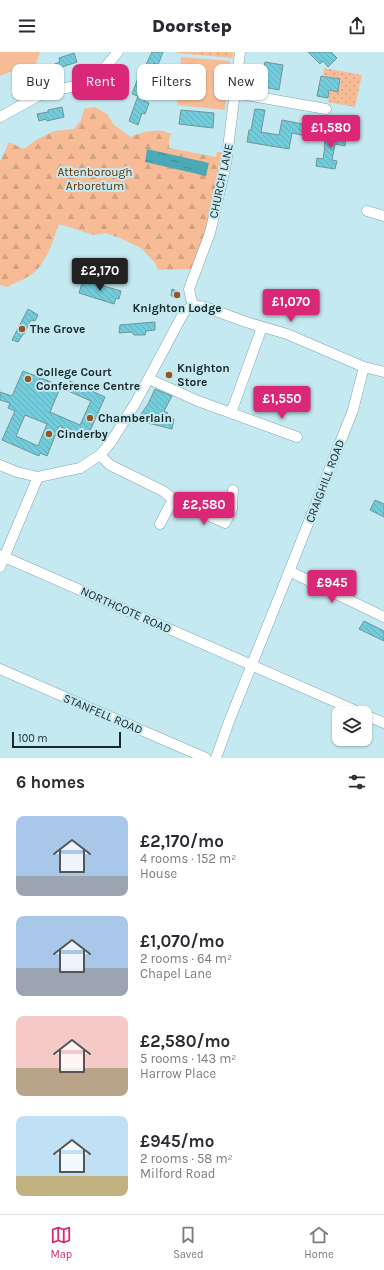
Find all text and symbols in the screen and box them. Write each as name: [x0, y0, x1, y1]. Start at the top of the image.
icon: menu: [16, 15, 38, 37]
text: Doorstep: [152, 15, 232, 37]
icon: share: [346, 15, 368, 37]
chip: Buy: [12, 64, 64, 100]
chip: Rent: [72, 64, 129, 100]
chip: Filters: [137, 64, 206, 100]
chip: New: [214, 64, 268, 100]
pin: £1,580: [298, 115, 364, 149]
text: £1,580: [311, 120, 351, 135]
street label: CHURCH LANE: [206, 142, 236, 220]
park label: Attenborough Arboretum: [57, 165, 133, 193]
pin: £2,170: [67, 258, 133, 292]
text: £2,170: [81, 263, 119, 278]
pin: £1,070: [258, 289, 324, 323]
marker: Knighton Lodge: [172, 290, 182, 300]
text: £1,070: [272, 294, 310, 309]
place label: Knighton Lodge: [132, 301, 222, 315]
place label: The Grove: [30, 322, 85, 336]
marker: The Grove: [17, 324, 27, 334]
place label: Knighton Store: [177, 361, 230, 389]
place label: College Court Conference Centre: [36, 365, 140, 393]
marker: Knighton Store: [164, 370, 174, 380]
marker: College Court Conference Centre: [23, 374, 33, 384]
pin: £1,550: [249, 386, 315, 420]
text: £1,550: [262, 391, 302, 406]
place label: Chamberlain: [98, 411, 172, 425]
marker: Chamberlain: [85, 413, 95, 423]
place label: Cinderby: [57, 427, 108, 441]
marker: Cinderby: [44, 429, 54, 439]
street label: CRAIGHILL ROAD: [303, 437, 347, 525]
pin: £2,580: [171, 492, 237, 526]
text: £2,580: [182, 497, 226, 512]
pin: £945: [308, 570, 356, 604]
text: £945: [316, 575, 348, 590]
street label: NORTHCOTE ROAD: [78, 584, 174, 636]
street label: STANFELL ROAD: [61, 691, 145, 737]
map controls: [332, 706, 372, 746]
button: layers: [332, 706, 372, 746]
scale bar: [12, 730, 121, 749]
text: 100 m: [18, 732, 48, 745]
icon: filters: [346, 771, 368, 793]
text: 6 homes: [16, 772, 85, 792]
text: £2,170/mo: [140, 831, 224, 851]
icon: home: [48, 832, 96, 880]
text: 4 rooms · 152 m²: [140, 851, 236, 866]
text: House: [140, 866, 177, 881]
text: £1,070/mo: [140, 931, 224, 951]
icon: home: [48, 932, 96, 980]
text: 2 rooms · 64 m²: [140, 951, 232, 966]
text: Chapel Lane: [140, 966, 212, 981]
text: £2,580/mo: [140, 1031, 230, 1051]
icon: home: [48, 1032, 96, 1080]
text: 5 rooms · 143 m²: [140, 1051, 237, 1066]
text: Harrow Place: [140, 1066, 216, 1081]
text: £945/mo: [140, 1131, 214, 1151]
icon: home: [48, 1132, 96, 1180]
text: 2 rooms · 58 m²: [140, 1151, 233, 1166]
text: Milford Road: [140, 1166, 216, 1181]
tab: Map: [50, 1224, 72, 1261]
tab: Saved: [173, 1224, 204, 1261]
tab: Home: [304, 1224, 334, 1261]

